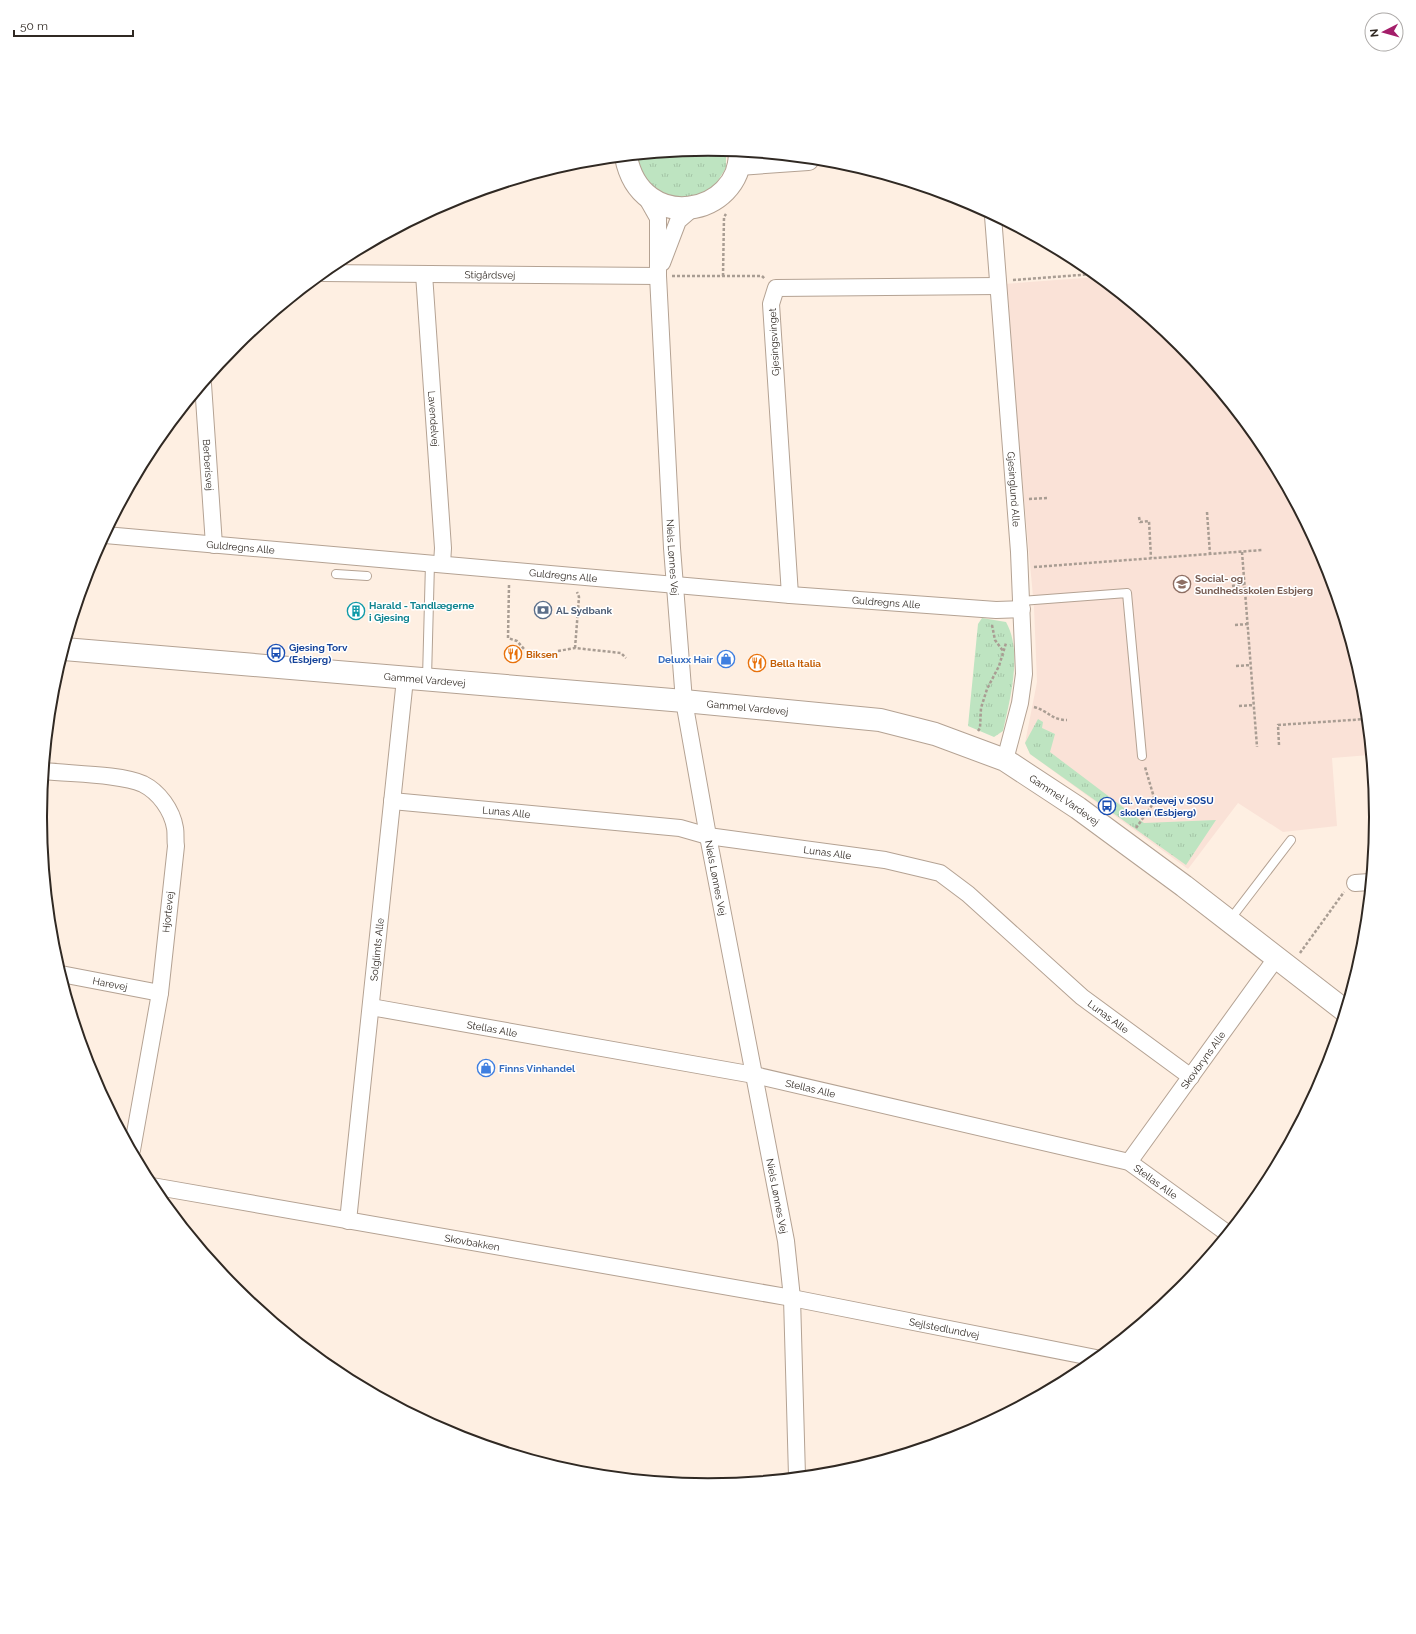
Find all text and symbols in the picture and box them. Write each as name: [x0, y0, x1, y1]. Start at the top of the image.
scale bar: [14, 12, 133, 38]
north arrow: [1364, 12, 1404, 52]
text: 50 m: [20, 19, 48, 33]
text: N: [1368, 28, 1381, 38]
street label: Stigårdsvej: [465, 269, 515, 280]
street label: Gjesingsvinget: [767, 307, 781, 376]
street label: Lavendelvej: [427, 390, 441, 447]
street label: Berberisvej: [201, 439, 216, 491]
street label: Gjesinglund Alle: [1006, 451, 1023, 527]
street label: Niels Lønnes Vej: [665, 519, 681, 596]
street label: Guldregns Alle: [206, 538, 275, 555]
street label: Guldregns Alle: [529, 567, 598, 584]
place label: Social- og Sundhedsskolen Esbjerg: [1195, 573, 1313, 596]
school or university icon: Social- og Sundhedsskolen Esbjerg: [1172, 574, 1192, 594]
street label: Guldregns Alle: [852, 594, 921, 610]
place label: Harald - Tandlægerne i Gjesing: [369, 600, 474, 623]
bank icon: AL Sydbank: [533, 600, 553, 620]
building icon: Harald - Tandlægerne i Gjesing: [346, 601, 366, 621]
place label: AL Sydbank: [556, 605, 613, 616]
place label: Gjesing Torv (Esbjerg): [289, 642, 348, 665]
bus stop icon: Gjesing Torv (Esbjerg): [266, 643, 286, 663]
restaurant icon: Biksen: [503, 644, 523, 664]
place label: Biksen: [526, 649, 558, 660]
shop icon: Deluxx Hair: [716, 649, 736, 669]
restaurant icon: Bella Italia: [747, 653, 767, 673]
place label: Deluxx Hair: [658, 654, 713, 665]
place label: Bella Italia: [770, 658, 821, 669]
street label: Gammel Vardevej: [383, 670, 466, 688]
street label: Gammel Vardevej: [706, 698, 789, 717]
street label: Gammel Vardevej: [1027, 772, 1101, 827]
place label: Gl. Vardevej v SOSU skolen (Esbjerg): [1120, 795, 1214, 818]
bus stop icon: Gl. Vardevej v SOSU skolen (Esbjerg): [1097, 796, 1117, 816]
street label: Lunas Alle: [482, 804, 531, 819]
street label: Niels Lønnes Vej: [703, 839, 729, 916]
street label: Lunas Alle: [803, 844, 852, 861]
street label: Hjortevej: [160, 891, 176, 933]
street label: Solglimts Alle: [368, 917, 385, 982]
street label: Harevej: [92, 975, 128, 992]
street label: Lunas Alle: [1086, 998, 1131, 1035]
street label: Stellas Alle: [466, 1019, 518, 1038]
street label: Skovbryns Alle: [1178, 1029, 1227, 1091]
shop icon: Finns Vinhandel: [476, 1058, 496, 1078]
place label: Finns Vinhandel: [499, 1063, 576, 1074]
street label: Stellas Alle: [784, 1077, 837, 1099]
street label: Niels Lønnes Vej: [765, 1157, 790, 1235]
street label: Stellas Alle: [1132, 1162, 1180, 1201]
street label: Skovbakken: [444, 1232, 501, 1252]
street label: Sejlstedlundvej: [908, 1316, 980, 1340]

